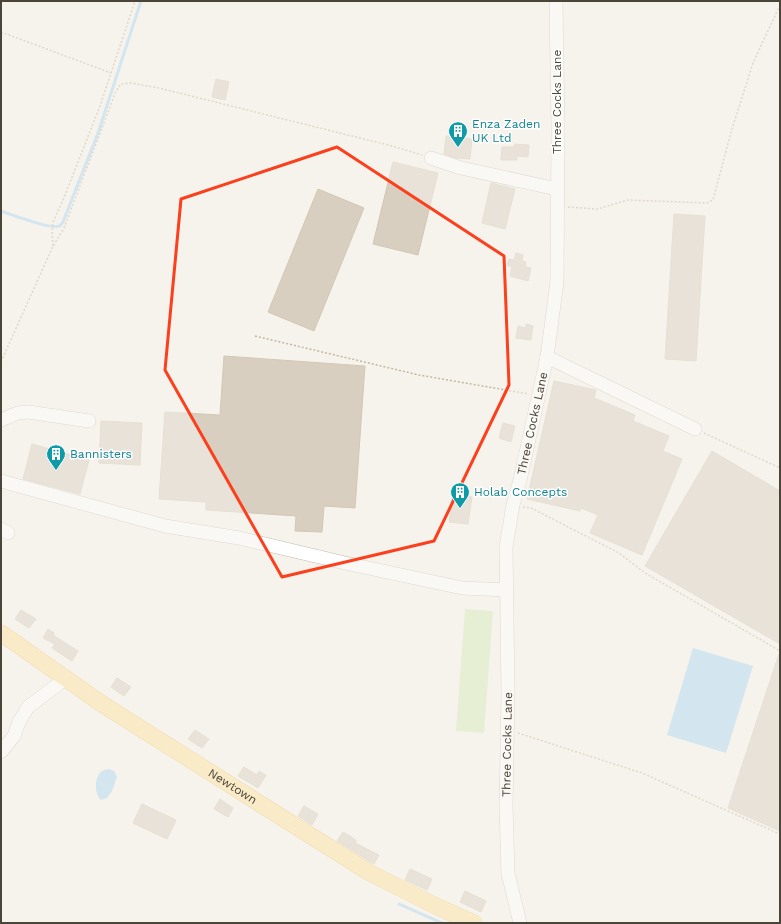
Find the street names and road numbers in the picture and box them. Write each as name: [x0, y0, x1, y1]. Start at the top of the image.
street label: Three Cocks Lane: [550, 50, 564, 154]
street label: Three Cocks Lane: [514, 371, 551, 476]
street label: Three Cocks Lane: [499, 692, 515, 797]
street label: Newtown: [206, 766, 260, 807]

